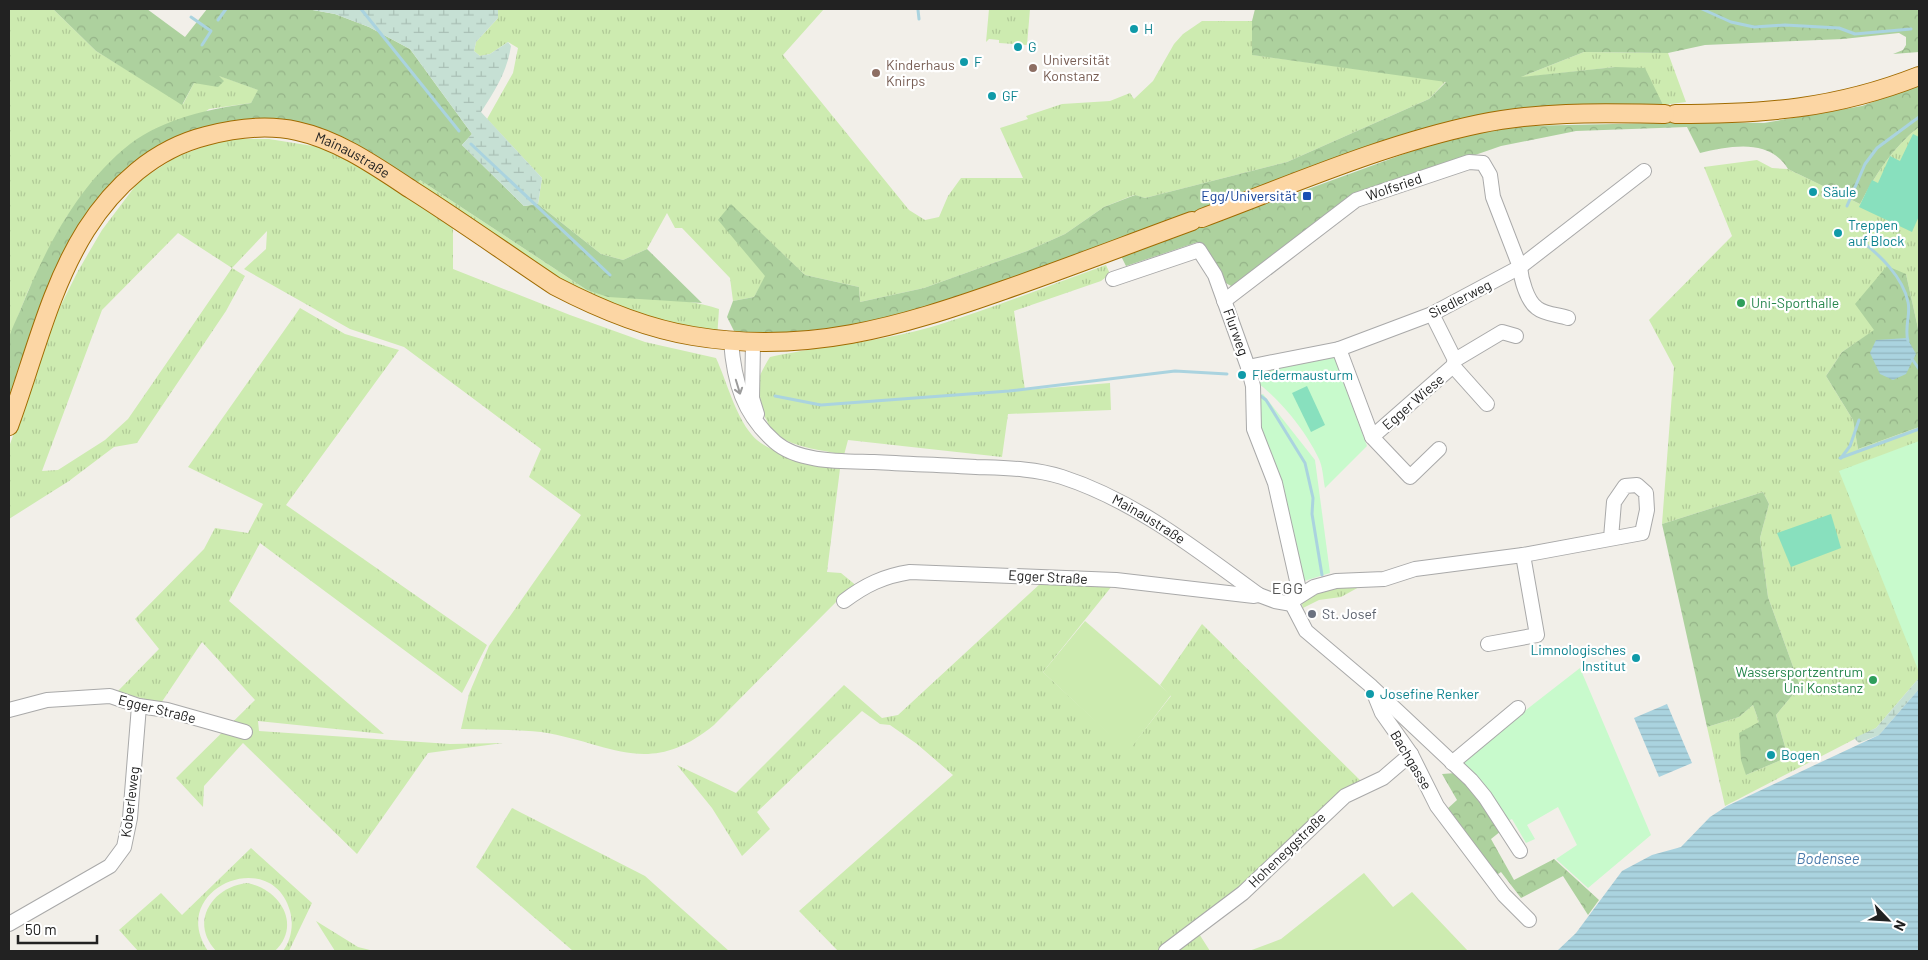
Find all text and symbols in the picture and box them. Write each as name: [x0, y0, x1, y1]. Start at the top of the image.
place label: H: [1144, 20, 1153, 37]
marker: H: [1128, 23, 1140, 35]
place label: G: [1028, 38, 1037, 55]
marker: G: [1012, 41, 1024, 53]
place label: Universität Konstanz: [1043, 51, 1110, 84]
place label: F: [974, 53, 982, 70]
place label: Kinderhaus Knirps: [886, 56, 955, 89]
marker: F: [958, 56, 970, 68]
marker: Universität Konstanz: [1027, 62, 1039, 74]
marker: Kinderhaus Knirps: [870, 67, 882, 79]
place label: GF: [1002, 87, 1019, 104]
marker: GF: [986, 90, 998, 102]
street label: Mainaustraße: [313, 128, 393, 181]
street label: Wolfsried: [1364, 169, 1424, 204]
place label: Säule: [1823, 183, 1856, 200]
marker: Säule: [1807, 186, 1819, 198]
place label: Egg/Universität: [1201, 187, 1297, 204]
marker: Egg/Universität: [1301, 190, 1313, 202]
place label: Treppen auf Block: [1848, 216, 1904, 249]
marker: Treppen auf Block: [1832, 227, 1844, 239]
street label: Siedlerweg: [1426, 276, 1494, 322]
place label: Uni-Sporthalle: [1751, 294, 1839, 311]
marker: Uni-Sporthalle: [1735, 297, 1747, 309]
street label: Flurweg: [1220, 306, 1253, 358]
place label: Fledermausturm: [1252, 366, 1353, 383]
marker: Fledermausturm: [1236, 369, 1248, 381]
street label: Egger Wiese: [1378, 370, 1447, 433]
one-way arrow: [733, 379, 743, 395]
street label: Mainaustraße: [1110, 490, 1189, 547]
street label: Egger Straße: [1008, 566, 1088, 587]
district label: EGG: [1272, 578, 1304, 597]
place label: St. Josef: [1322, 605, 1377, 622]
marker: St. Josef: [1306, 608, 1318, 620]
place label: Limnologisches Institut: [1530, 641, 1626, 674]
marker: Limnologisches Institut: [1630, 652, 1642, 664]
place label: Wassersportzentrum Uni Konstanz: [1736, 663, 1863, 696]
marker: Wassersportzentrum Uni Konstanz: [1867, 674, 1879, 686]
place label: Josefine Renker: [1380, 685, 1479, 702]
marker: Josefine Renker: [1364, 688, 1376, 700]
street label: Egger Straße: [116, 691, 198, 726]
street label: Bachgasse: [1387, 727, 1436, 792]
place label: Bogen: [1781, 746, 1820, 763]
marker: Bogen: [1765, 749, 1777, 761]
street label: Koberleweg: [117, 765, 142, 838]
street label: Hoheneggstraße: [1244, 809, 1329, 891]
water label: Bodensee: [1796, 849, 1860, 867]
north arrow: [1863, 895, 1913, 945]
scale bar: [18, 912, 96, 944]
text: N: [1891, 918, 1910, 934]
text: 50 m: [25, 920, 57, 938]

